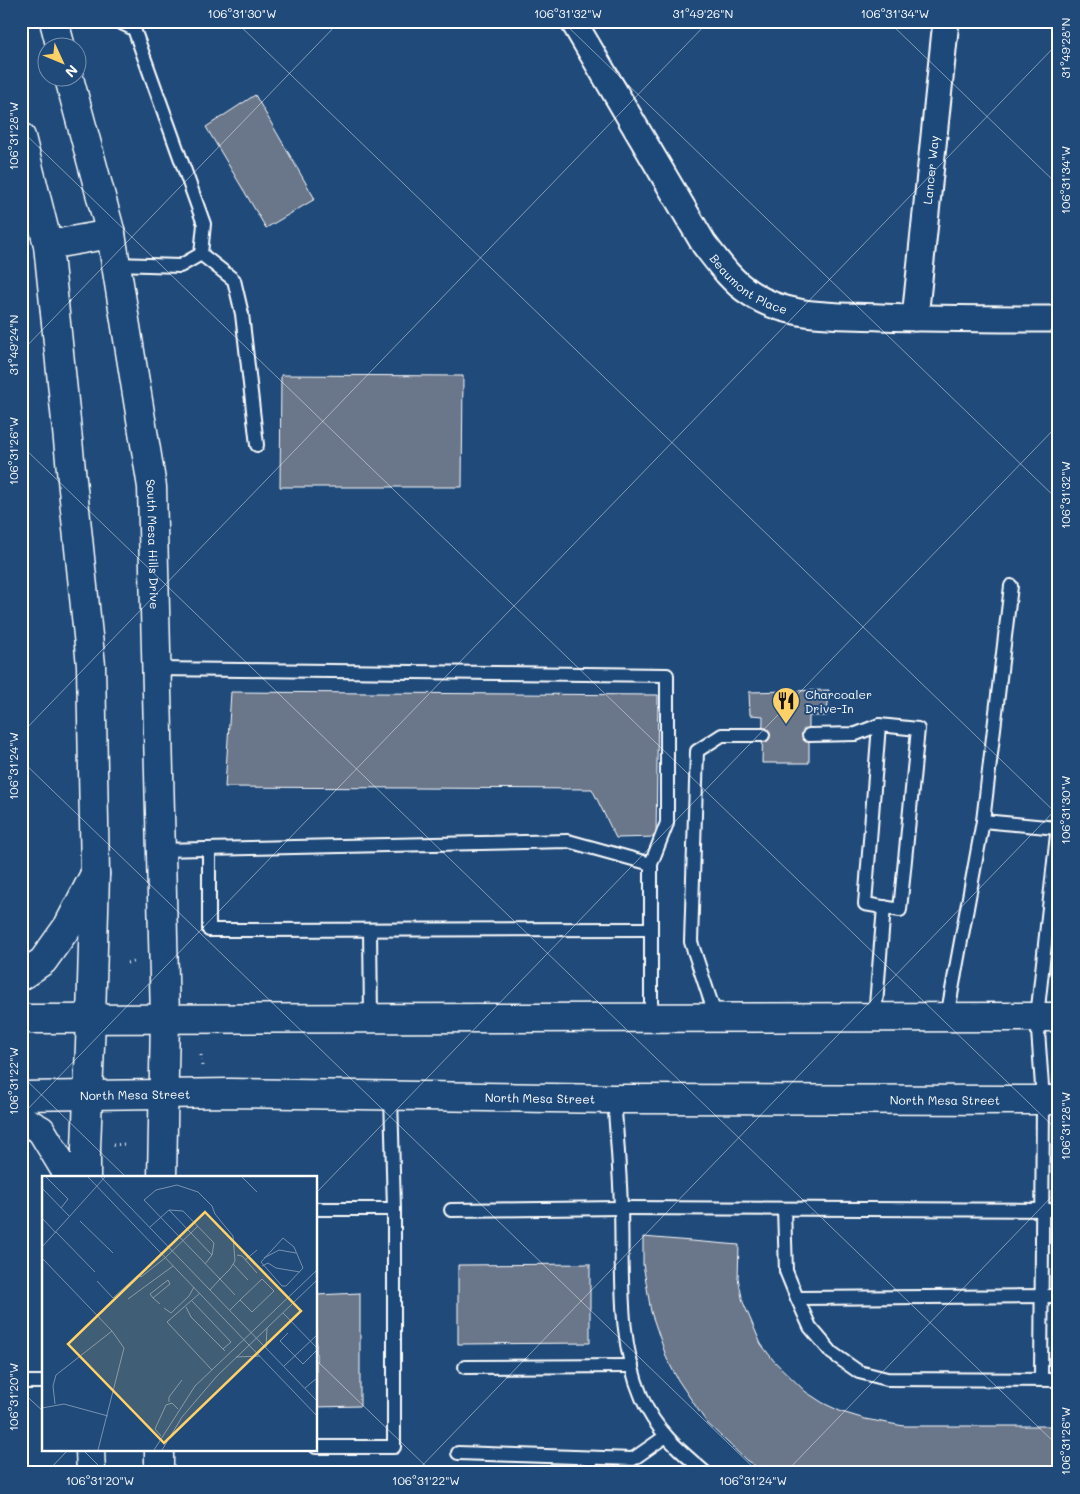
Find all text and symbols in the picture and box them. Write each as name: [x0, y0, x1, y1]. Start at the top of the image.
text: 106°31'30"W: [208, 5, 276, 21]
text: 106°31'32"W: [534, 5, 602, 21]
text: 31°49'26"N: [673, 5, 733, 21]
text: 106°31'34"W: [861, 5, 929, 21]
text: 31°49'28"N: [1057, 18, 1073, 78]
north arrow: [38, 38, 88, 88]
text: N: [61, 61, 82, 82]
text: 106°31'28"W: [5, 102, 21, 170]
street label: Lancer Way: [919, 135, 942, 205]
text: 106°31'34"W: [1057, 146, 1073, 214]
street label: Beaumont Place: [707, 251, 789, 317]
text: 31°49'24"N: [5, 315, 21, 375]
text: 106°31'26"W: [5, 417, 21, 485]
text: 106°31'32"W: [1057, 461, 1073, 529]
street label: South Mesa Hills Drive: [143, 478, 163, 609]
restaurant icon: Charcoaler Drive-In: [771, 686, 801, 725]
place label: Charcoaler Drive-In: [805, 686, 872, 716]
text: 106°31'24"W: [5, 732, 21, 800]
text: 106°31'30"W: [1057, 776, 1073, 844]
text: 106°31'22"W: [5, 1047, 21, 1115]
street label: North Mesa Street: [80, 1086, 190, 1103]
street label: North Mesa Street: [485, 1089, 595, 1107]
street label: North Mesa Street: [890, 1092, 1000, 1108]
text: 106°31'28"W: [1057, 1092, 1073, 1160]
inset map: [42, 1176, 318, 1452]
text: 106°31'20"W: [5, 1363, 21, 1431]
text: 106°31'26"W: [1057, 1407, 1073, 1475]
text: 106°31'20"W: [66, 1472, 134, 1488]
text: 106°31'22"W: [392, 1472, 460, 1488]
text: 106°31'24"W: [719, 1472, 787, 1488]

